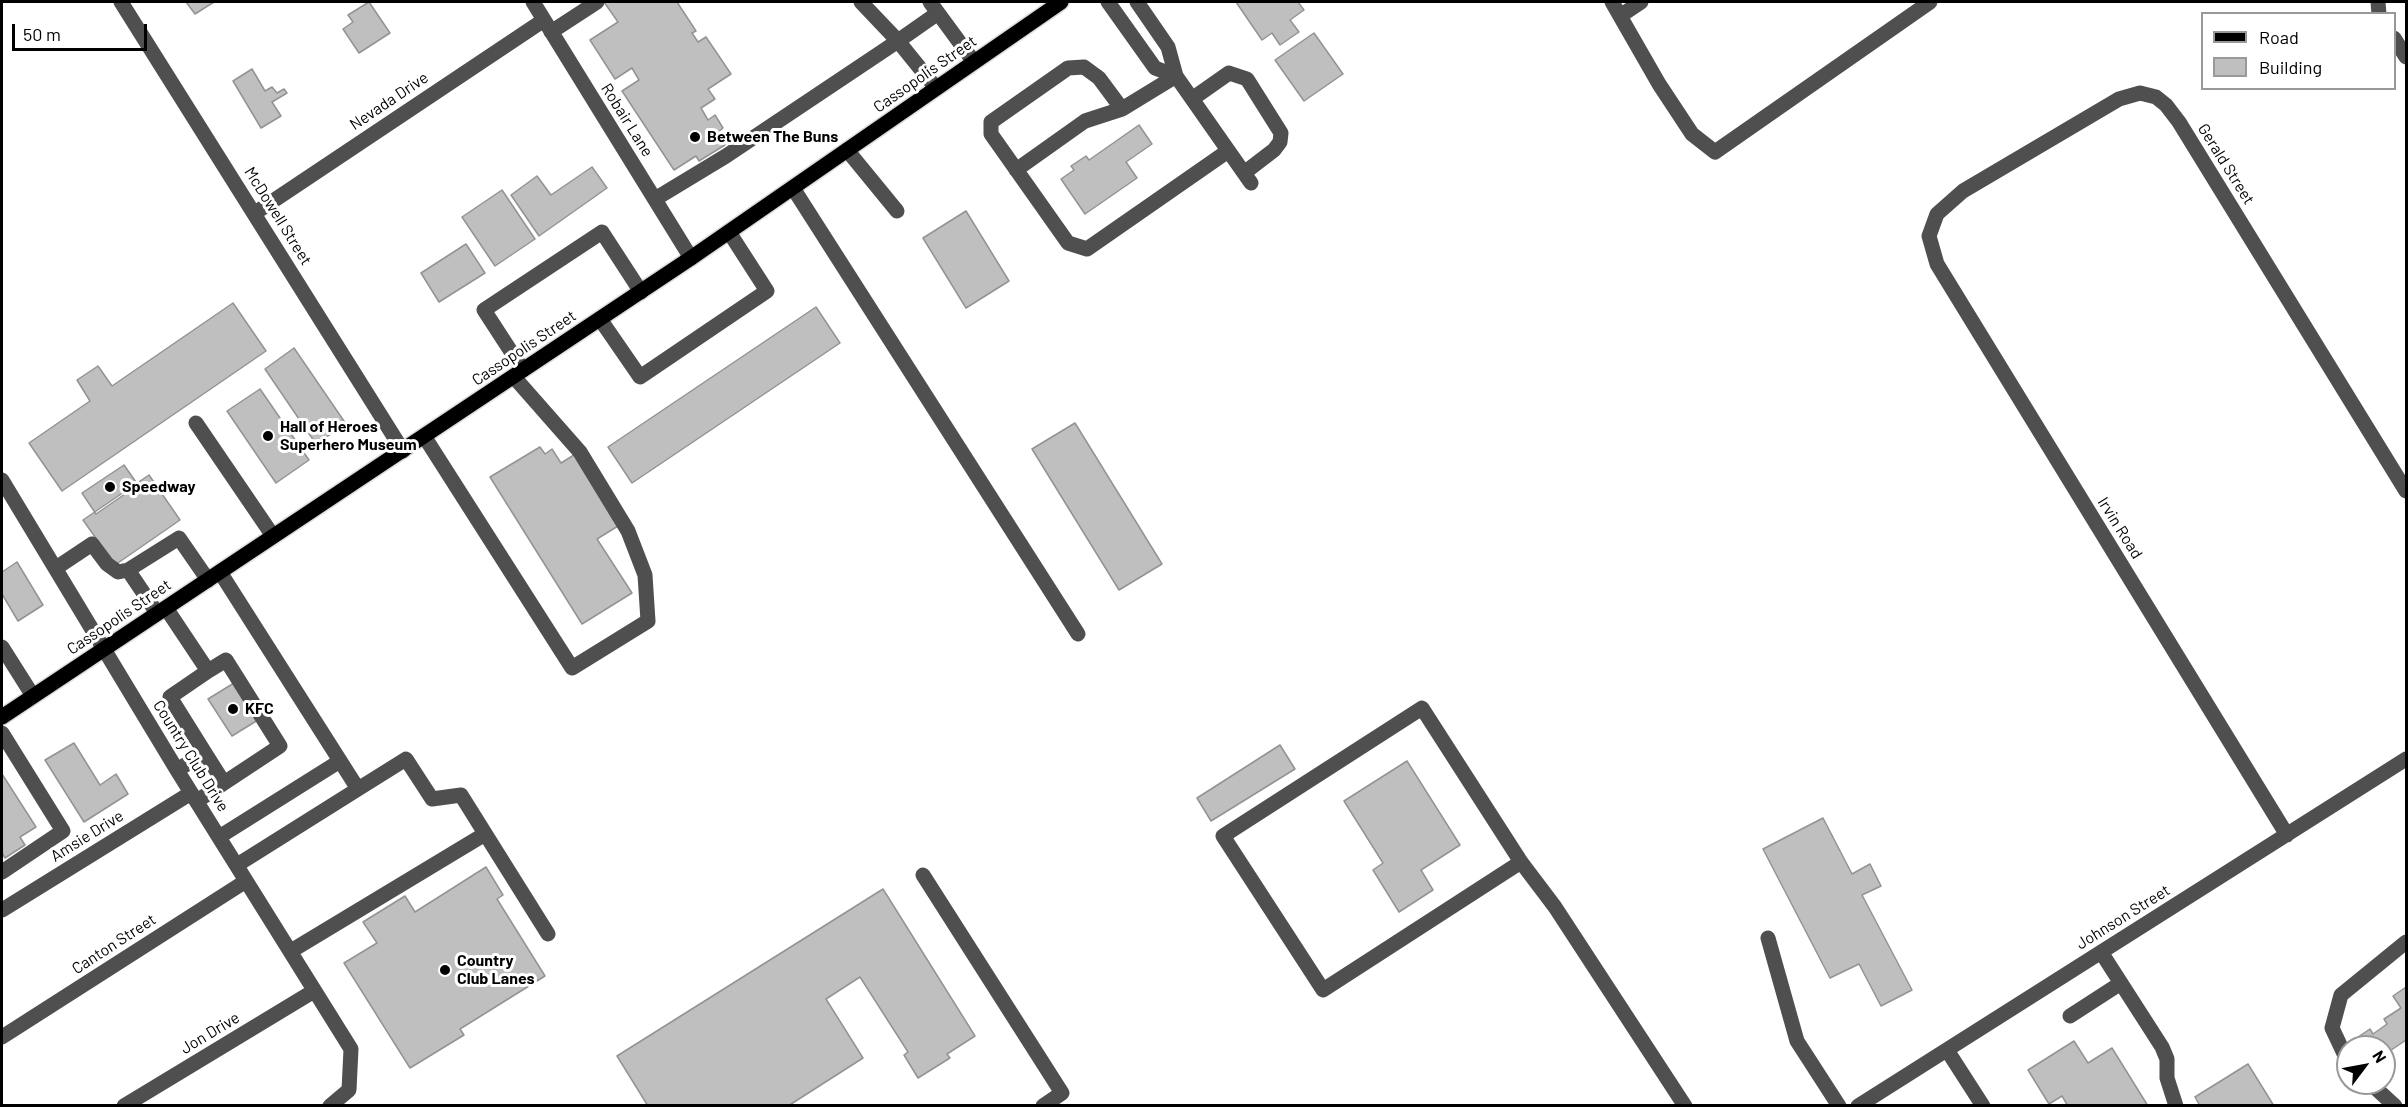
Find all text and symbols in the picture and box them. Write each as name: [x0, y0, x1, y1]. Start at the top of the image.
scale bar: [15, 12, 150, 50]
legend: [2201, 12, 2396, 90]
text: 50 m: [23, 23, 61, 45]
text: Road: [2259, 26, 2299, 48]
street label: Cassopolis Street: [870, 31, 980, 117]
text: Building: [2259, 56, 2322, 78]
street label: Nevada Drive: [346, 68, 432, 134]
street label: Robair Lane: [597, 80, 657, 160]
street label: Gerald Street: [2194, 120, 2258, 208]
place label: Between The Buns: [707, 127, 838, 147]
marker: Between The Buns: [688, 130, 702, 144]
street label: McDowell Street: [240, 163, 316, 269]
street label: Cassopolis Street: [468, 306, 580, 390]
place label: Hall of Heroes Superhero Museum: [280, 417, 417, 455]
marker: Hall of Heroes Superhero Museum: [261, 429, 275, 443]
place label: Speedway: [122, 477, 195, 497]
marker: Speedway: [103, 480, 117, 494]
street label: Irvin Road: [2093, 494, 2147, 562]
street label: Cassopolis Street: [63, 575, 175, 659]
street label: Country Club Drive: [149, 697, 233, 815]
place label: KFC: [245, 699, 274, 719]
marker: KFC: [226, 702, 240, 716]
street label: Amsie Drive: [47, 806, 127, 866]
street label: Johnson Street: [2072, 880, 2174, 954]
street label: Canton Street: [68, 910, 160, 978]
place label: Country Club Lanes: [457, 951, 535, 989]
marker: Country Club Lanes: [438, 963, 452, 977]
street label: Jon Drive: [177, 1008, 243, 1058]
north arrow: [2336, 1035, 2396, 1095]
text: N: [2369, 1047, 2391, 1066]

